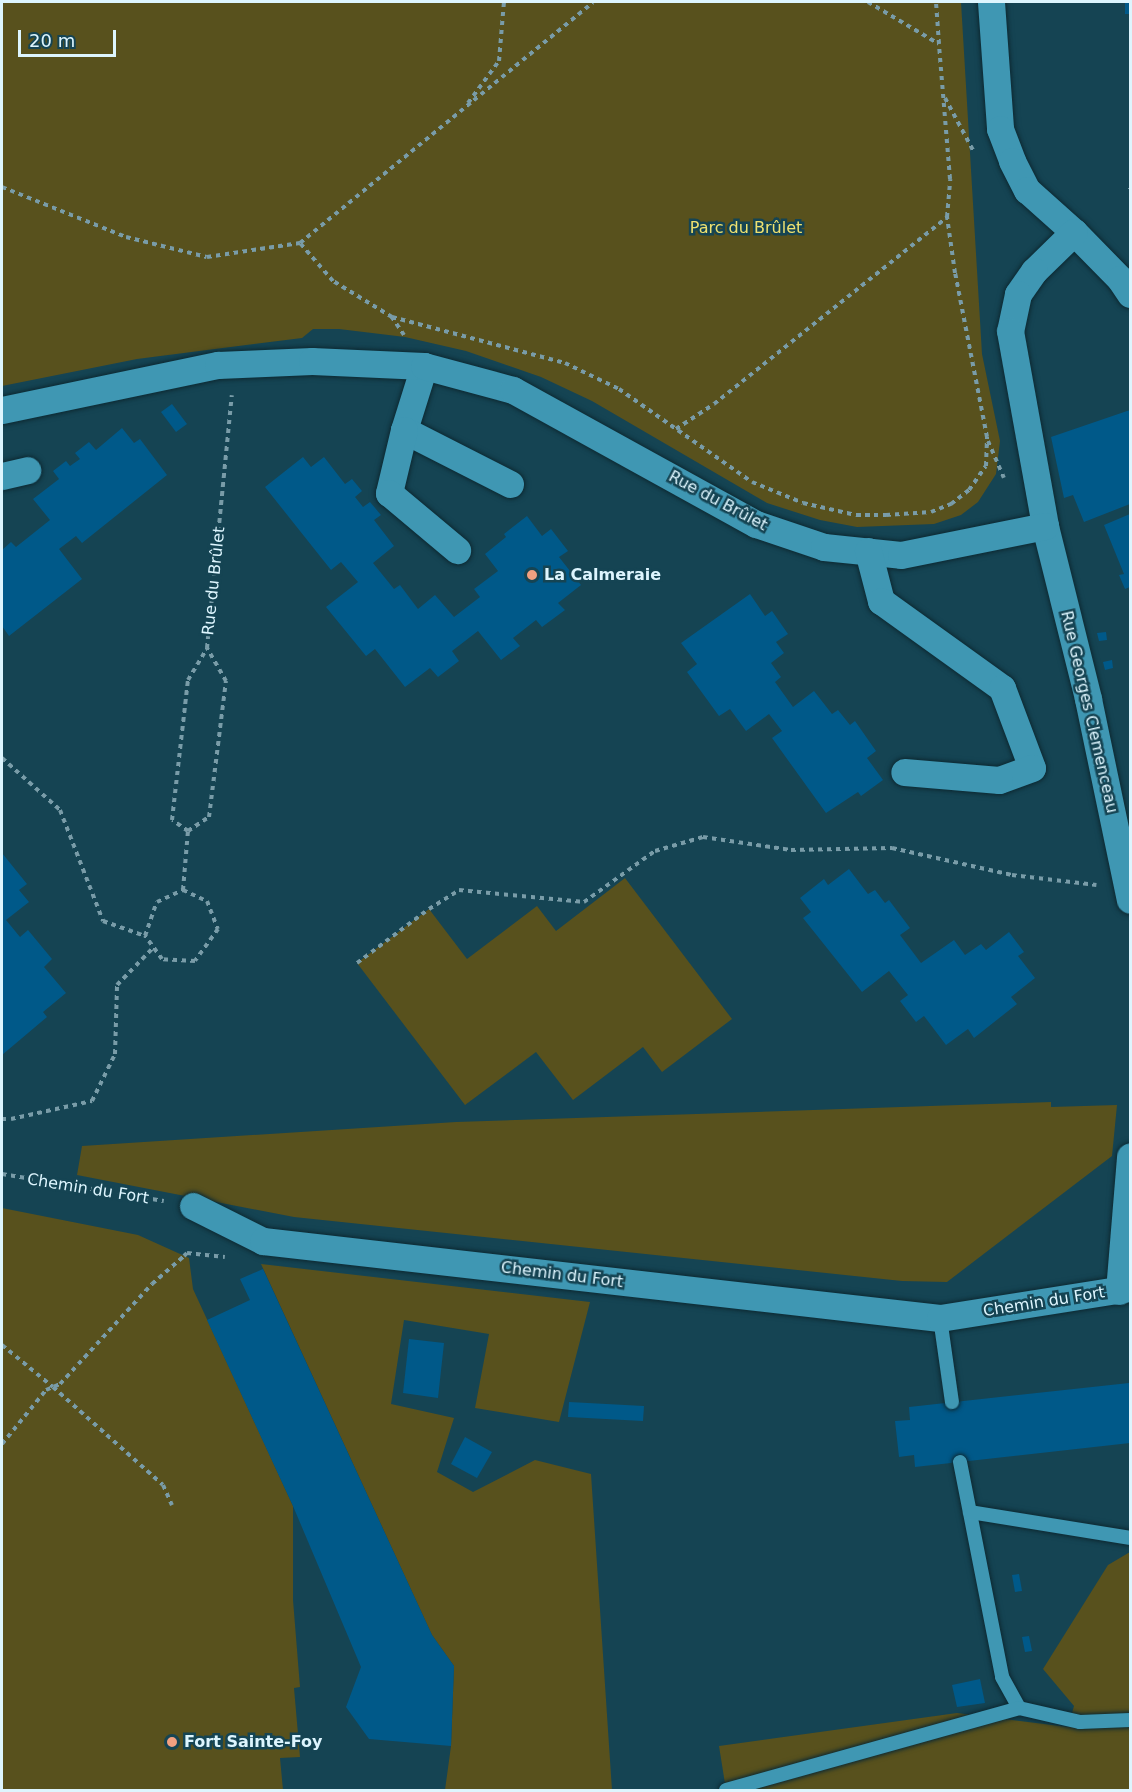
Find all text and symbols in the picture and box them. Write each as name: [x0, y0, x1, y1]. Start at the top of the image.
scale bar: [21, 18, 118, 56]
text: 20 m: [29, 30, 75, 51]
park label: Parc du Brûlet: [690, 218, 802, 238]
street label: Rue du Brûlet: [665, 467, 771, 535]
street label: Rue du Brûlet: [199, 526, 229, 636]
place label: La Calmeraie: [544, 565, 661, 585]
marker: La Calmeraie: [525, 568, 539, 582]
street label: Rue Georges Clemenceau: [1056, 609, 1122, 815]
street label: Chemin du Fort: [26, 1170, 150, 1208]
street label: Chemin du Fort: [500, 1258, 624, 1292]
street label: Chemin du Fort: [982, 1283, 1106, 1321]
place label: Fort Sainte-Foy: [184, 1732, 322, 1752]
marker: Fort Sainte-Foy: [165, 1735, 179, 1749]

